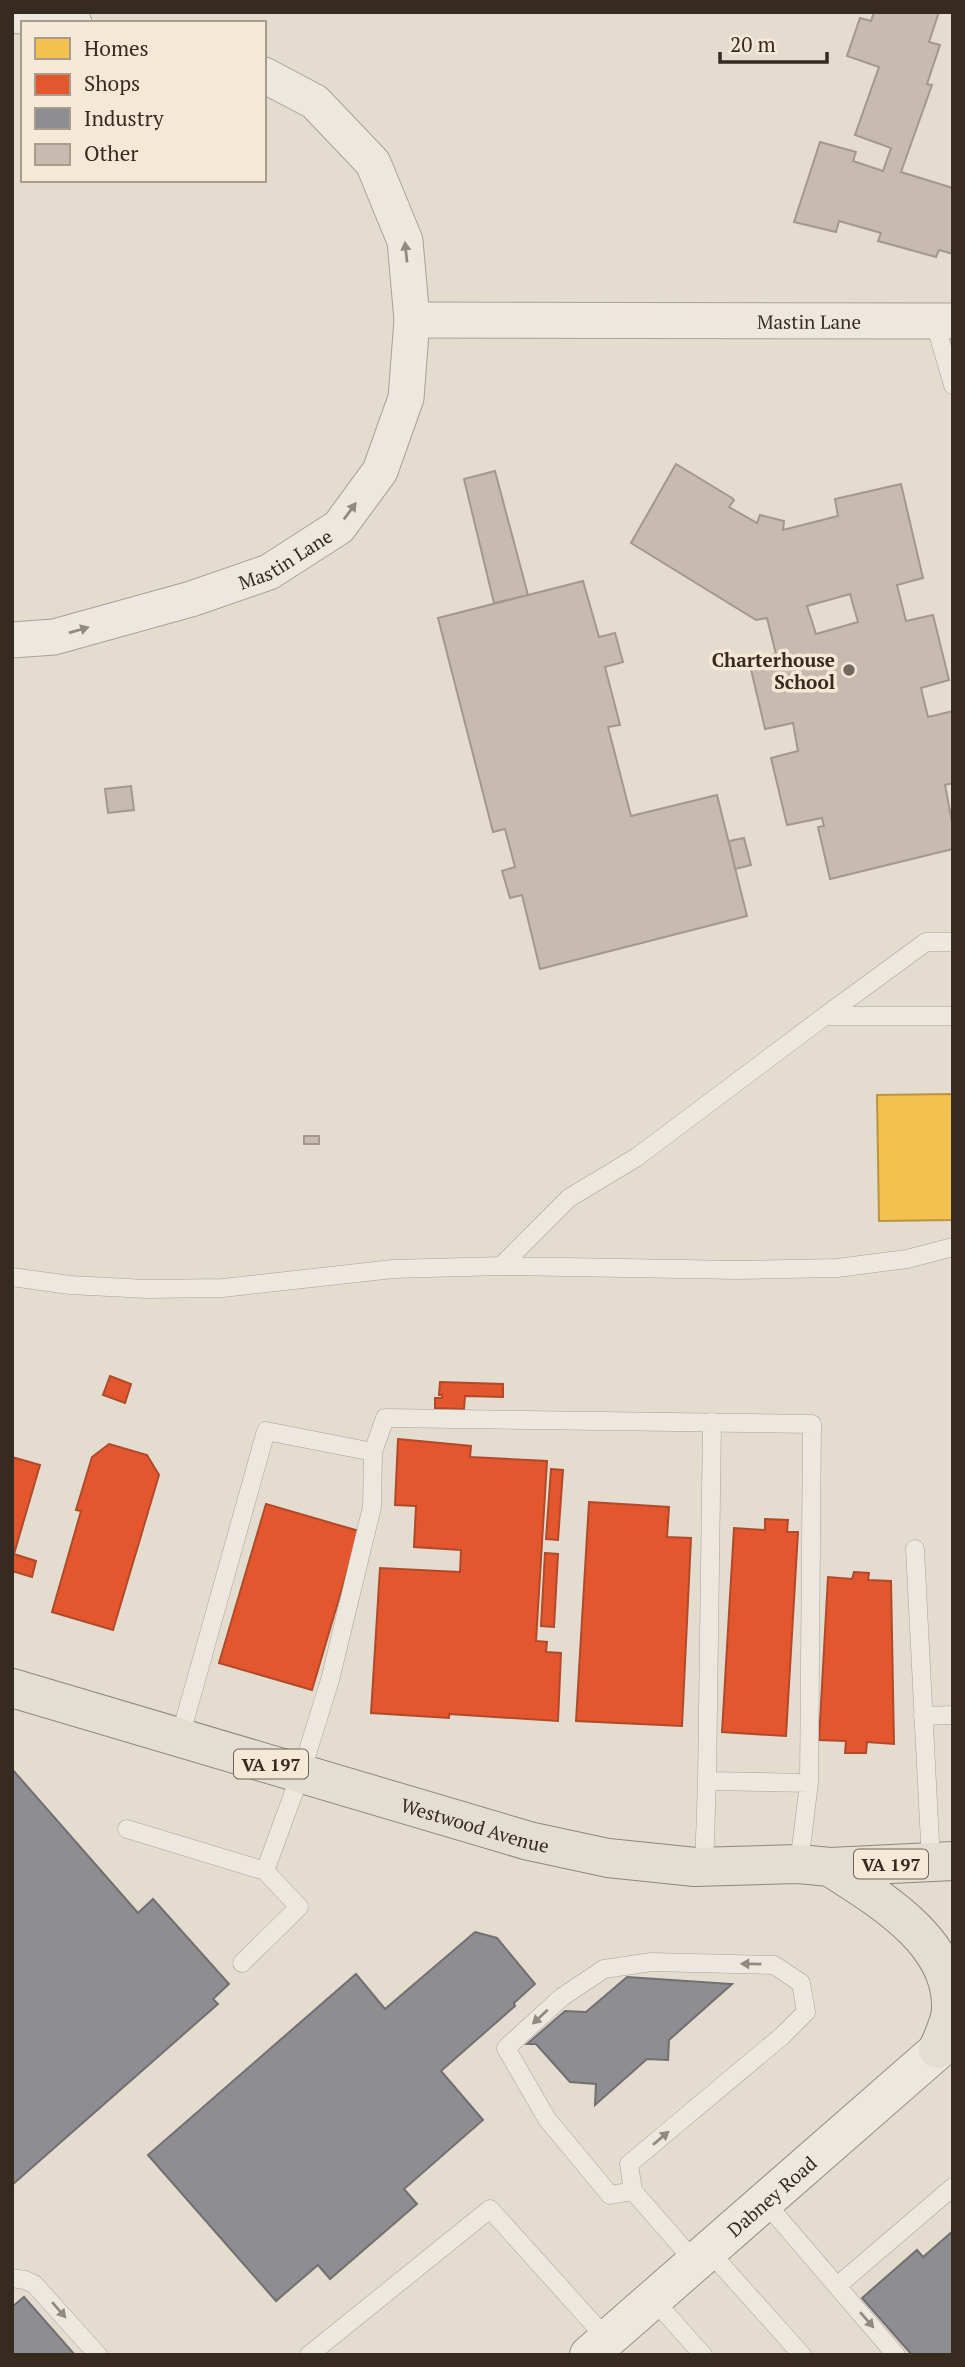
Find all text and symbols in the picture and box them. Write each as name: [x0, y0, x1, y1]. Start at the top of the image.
legend: [21, 21, 266, 182]
scale bar: [720, 21, 827, 65]
text: 20 m: [730, 30, 776, 58]
text: Homes: [84, 34, 149, 62]
text: Shops: [84, 69, 140, 97]
text: Industry: [84, 104, 164, 132]
text: Other: [84, 139, 138, 167]
one-way arrow: [400, 241, 411, 263]
street label: Mastin Lane: [757, 308, 861, 333]
one-way arrow: [343, 502, 357, 520]
street label: Mastin Lane: [235, 522, 336, 594]
one-way arrow: [69, 624, 91, 635]
place label: Charterhouse School: [712, 647, 835, 694]
marker: Charterhouse School: [841, 662, 857, 678]
road number: VA 197: [234, 1750, 308, 1778]
street label: Westwood Avenue: [398, 1791, 552, 1858]
road number: VA 197: [854, 1850, 928, 1878]
one-way arrow: [739, 1958, 761, 1970]
one-way arrow: [531, 2009, 549, 2025]
one-way arrow: [652, 2130, 670, 2145]
street label: Dabney Road: [721, 2150, 821, 2242]
one-way arrow: [51, 2302, 66, 2319]
one-way arrow: [859, 2311, 875, 2329]

